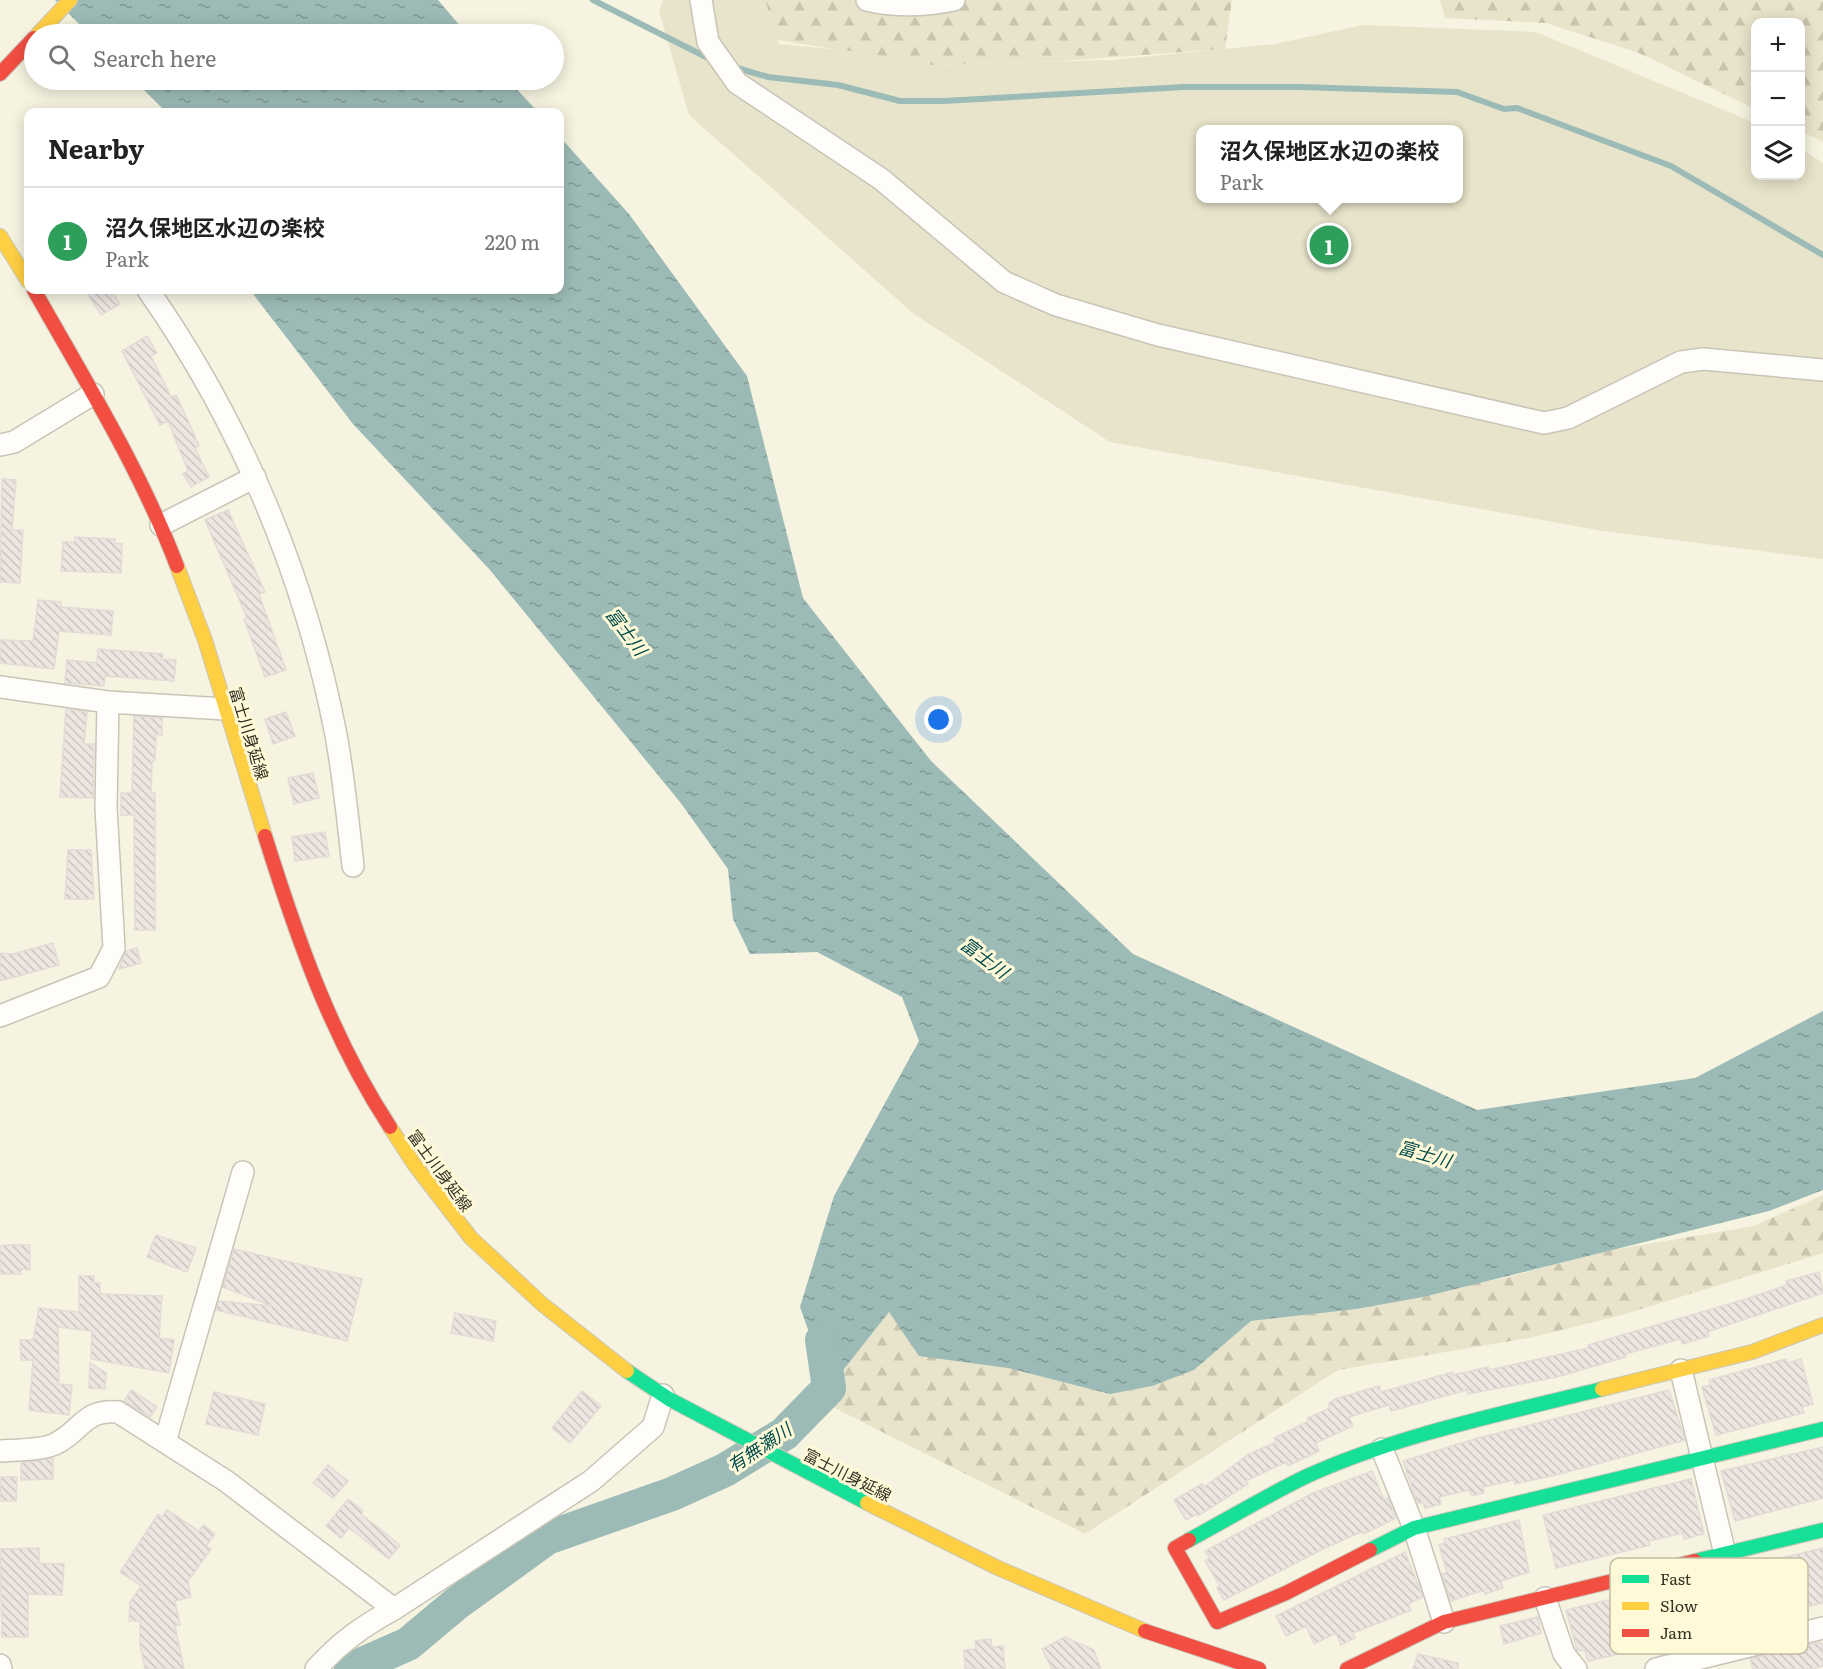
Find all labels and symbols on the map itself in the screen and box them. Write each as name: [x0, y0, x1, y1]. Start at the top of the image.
pin: 1: [1310, 222, 1348, 268]
water label: 富士川: [600, 601, 655, 662]
street label: 富士川身延線: [224, 684, 276, 782]
your location: [924, 705, 953, 734]
water label: 富士川: [955, 930, 1016, 985]
street label: 富士川身延線: [403, 1124, 479, 1216]
water label: 富士川: [1395, 1133, 1457, 1174]
water label: 有無瀬川: [722, 1415, 798, 1478]
street label: 富士川身延線: [800, 1442, 896, 1506]
legend: [1610, 1558, 1808, 1654]
text: Fast: [1660, 1566, 1692, 1590]
text: Slow: [1660, 1593, 1698, 1617]
text: Jam: [1660, 1620, 1693, 1644]

